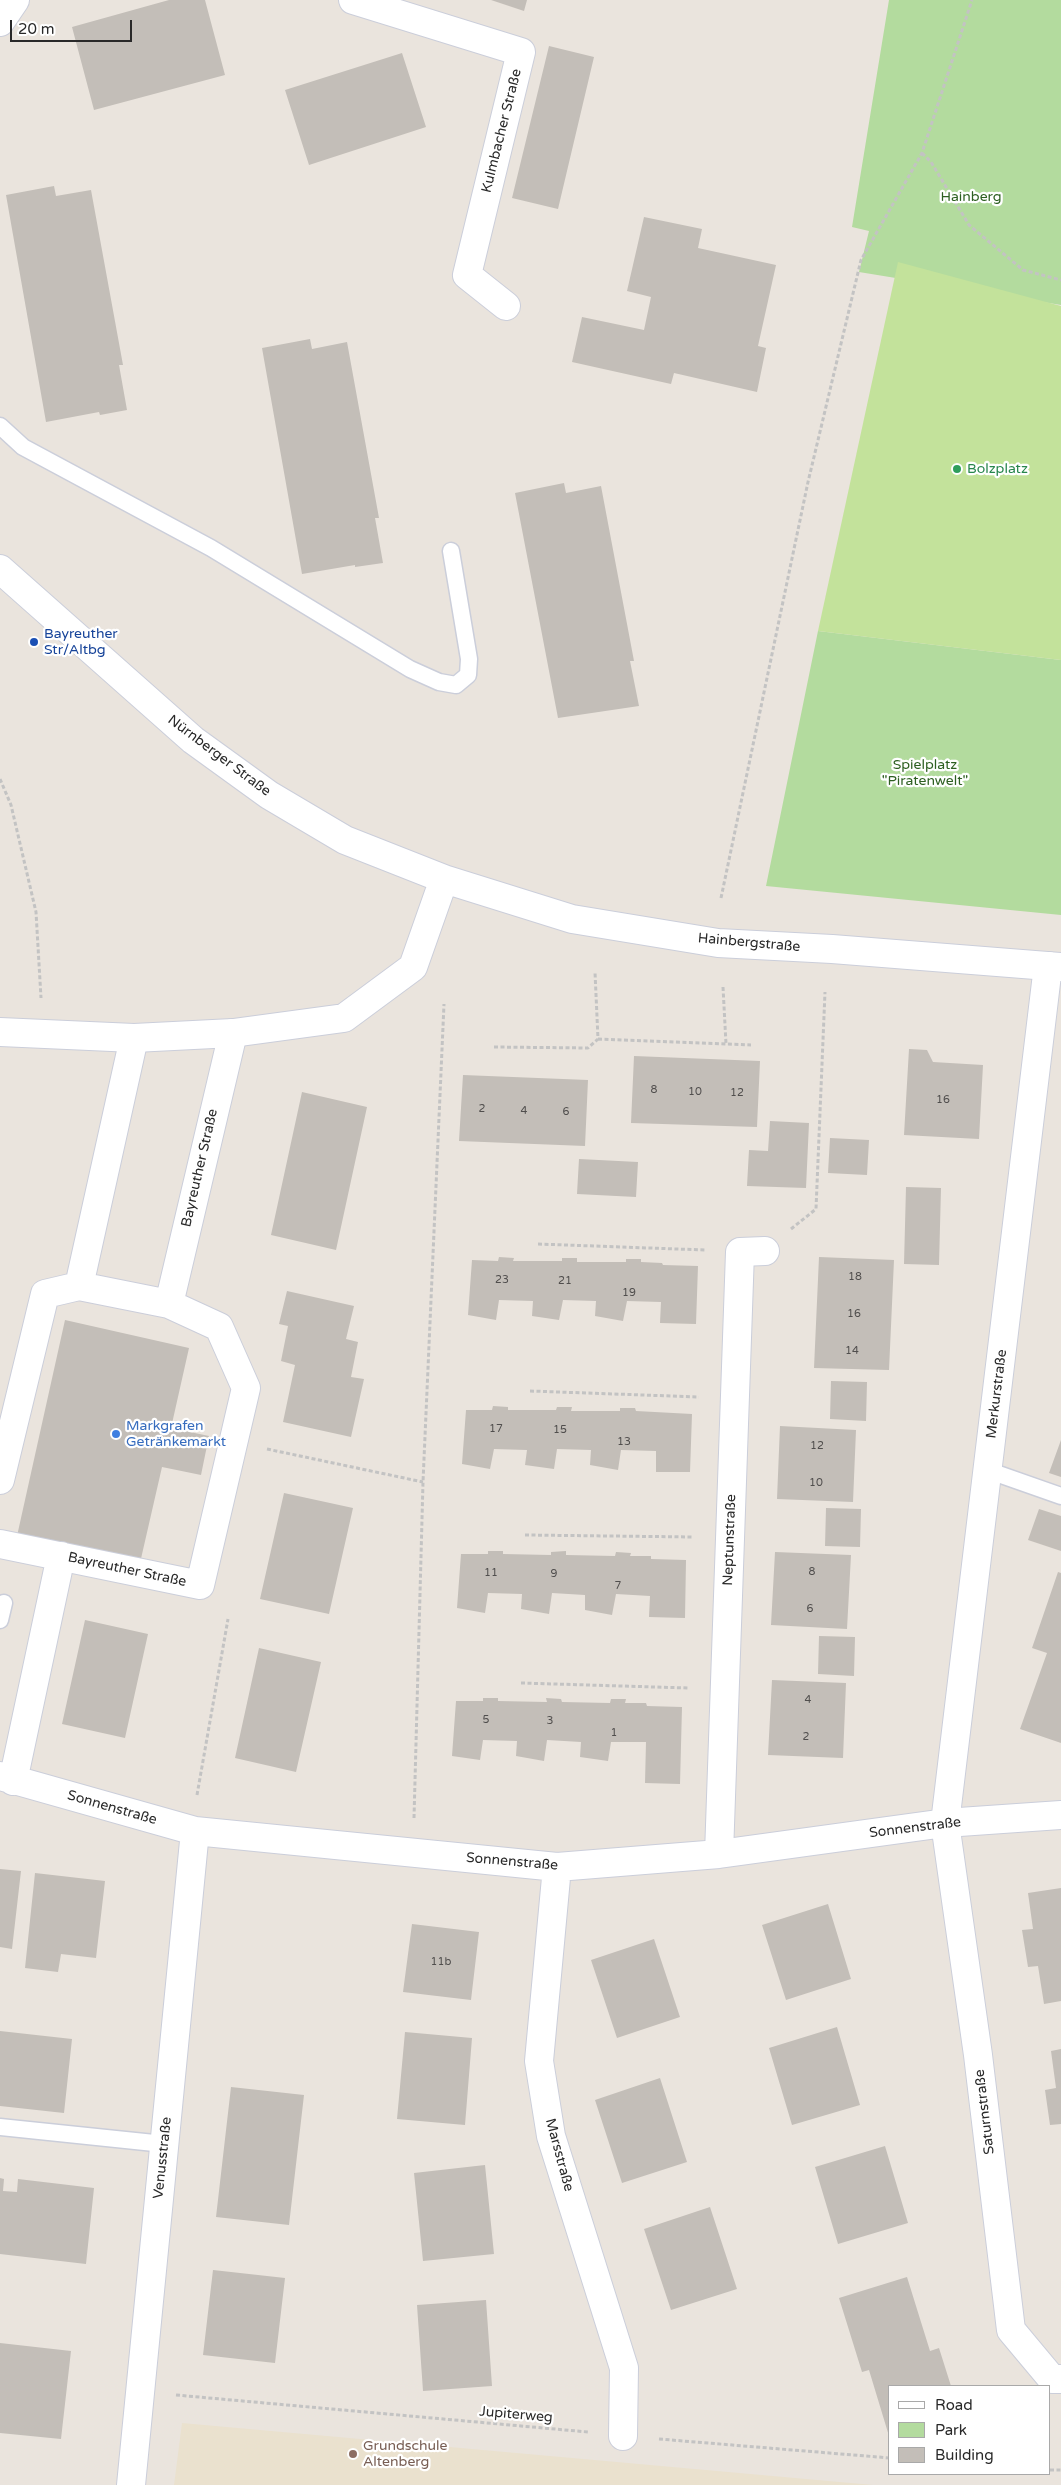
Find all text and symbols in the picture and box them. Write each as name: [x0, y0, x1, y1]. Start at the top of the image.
scale bar: [12, 10, 135, 42]
text: 20 m: [18, 20, 55, 38]
street label: Kulmbacher Straße: [478, 67, 526, 195]
park label: Hainberg: [940, 189, 1002, 205]
place label: Bolzplatz: [967, 461, 1028, 477]
marker: Bolzplatz: [951, 463, 963, 475]
place label: Bayreuther Str/Altbg: [44, 626, 118, 658]
marker: Bayreuther Str/Altbg: [28, 636, 40, 648]
street label: Nürnberger Straße: [164, 712, 274, 800]
park label: Spielplatz "Piratenwelt": [882, 757, 968, 790]
street label: Hainbergstraße: [697, 930, 801, 956]
house number: 8: [651, 1083, 657, 1097]
house number: 10: [688, 1085, 702, 1099]
house number: 12: [730, 1086, 744, 1100]
house number: 16: [936, 1093, 950, 1107]
house number: 2: [479, 1102, 485, 1116]
house number: 4: [521, 1104, 527, 1118]
house number: 6: [563, 1105, 569, 1119]
street label: Bayreuther Straße: [178, 1107, 222, 1229]
house number: 18: [848, 1270, 862, 1284]
house number: 23: [495, 1273, 509, 1287]
house number: 21: [558, 1274, 572, 1288]
house number: 19: [622, 1286, 636, 1300]
house number: 16: [847, 1307, 861, 1321]
house number: 14: [845, 1344, 859, 1358]
street label: Merkurstraße: [983, 1348, 1011, 1440]
place label: Markgrafen Getränkemarkt: [126, 1418, 226, 1450]
house number: 17: [489, 1422, 503, 1436]
house number: 15: [553, 1423, 567, 1437]
marker: Markgrafen Getränkemarkt: [110, 1428, 122, 1440]
house number: 13: [617, 1435, 631, 1449]
house number: 12: [810, 1439, 824, 1453]
house number: 10: [809, 1476, 823, 1490]
street label: Neptunstraße: [720, 1494, 740, 1586]
street label: Bayreuther Straße: [66, 1549, 188, 1591]
house number: 8: [809, 1565, 815, 1579]
house number: 11: [484, 1566, 498, 1580]
house number: 9: [551, 1567, 557, 1581]
house number: 7: [615, 1579, 621, 1593]
house number: 6: [807, 1602, 813, 1616]
house number: 4: [805, 1693, 811, 1707]
house number: 5: [483, 1713, 489, 1727]
house number: 3: [547, 1714, 553, 1728]
house number: 1: [611, 1726, 617, 1740]
house number: 2: [803, 1730, 809, 1744]
street label: Sonnenstraße: [65, 1787, 159, 1829]
street label: Sonnenstraße: [868, 1814, 962, 1842]
street label: Sonnenstraße: [465, 1850, 559, 1874]
house number: 11b: [431, 1955, 451, 1969]
street label: Saturnstraße: [971, 2068, 999, 2156]
street label: Venusstraße: [150, 2116, 176, 2200]
street label: Marsstraße: [541, 2117, 577, 2193]
legend: [888, 2385, 1051, 2475]
text: Road: [935, 2396, 973, 2414]
street label: Jupiterweg: [479, 2403, 553, 2427]
text: Park: [935, 2421, 967, 2439]
place label: Grundschule Altenberg: [363, 2438, 447, 2470]
text: Building: [935, 2446, 994, 2464]
marker: Grundschule Altenberg: [347, 2448, 359, 2460]

